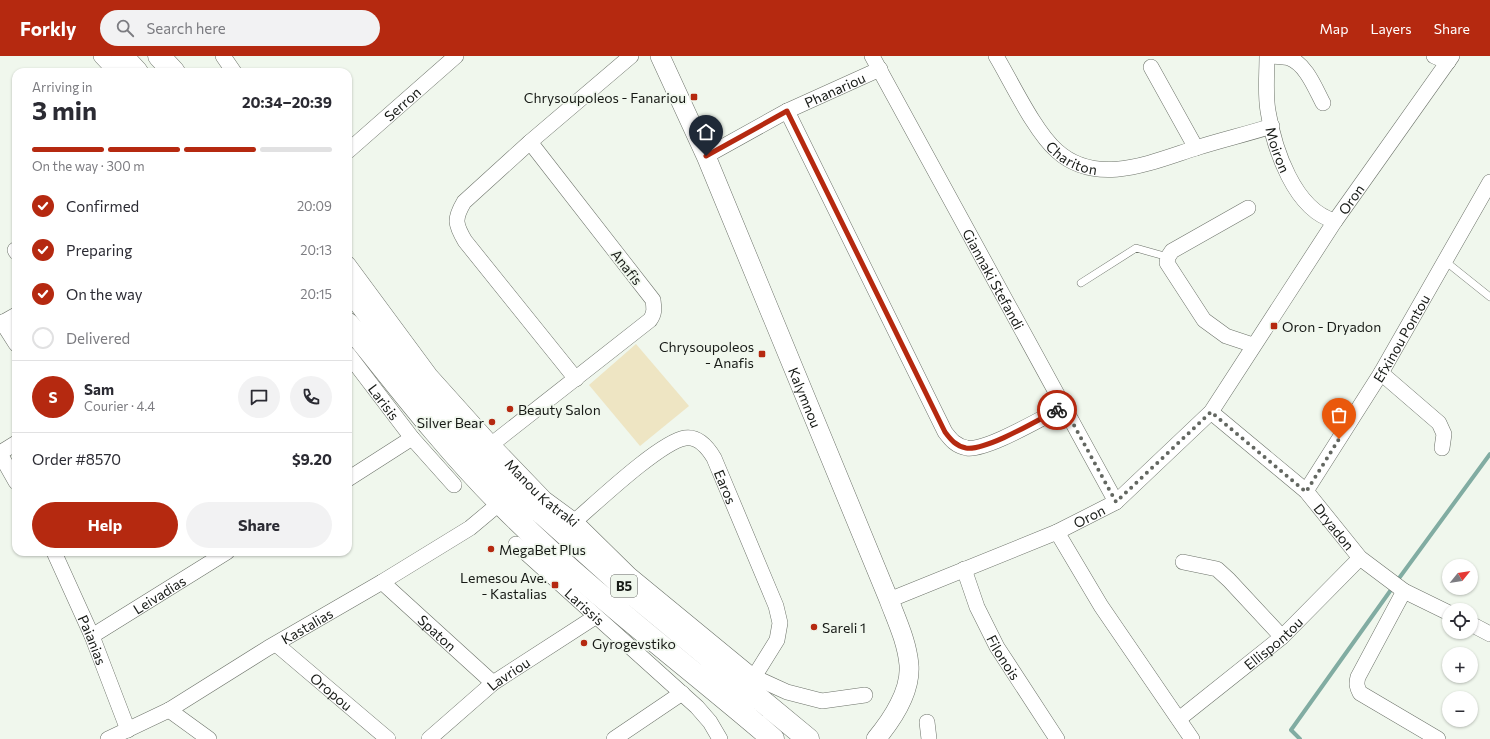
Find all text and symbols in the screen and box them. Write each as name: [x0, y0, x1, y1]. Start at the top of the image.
search box: [100, 10, 380, 46]
text: Forkly: [20, 17, 76, 40]
icon: search: [114, 17, 136, 39]
text: Search here: [146, 19, 226, 37]
text: Map: [1320, 20, 1348, 37]
text: Layers: [1370, 20, 1412, 37]
text: Share: [1434, 20, 1470, 37]
street label: Phanariou: [802, 68, 868, 111]
text: Arriving in: [32, 79, 92, 95]
street label: Serron: [380, 83, 424, 124]
place label: Chrysoupoleos - Fanariou: [524, 89, 686, 106]
marker: Chrysoupoleos - Fanariou: [689, 92, 699, 102]
text: 20:34–20:39: [242, 93, 332, 111]
text: 3 min: [32, 94, 97, 125]
pin: [689, 115, 723, 156]
icon: home: [695, 121, 717, 143]
street label: Moiron: [1263, 125, 1294, 175]
street label: Chariton: [1043, 137, 1099, 177]
text: On the way · 300 m: [32, 158, 145, 174]
street label: Oron: [1334, 181, 1367, 217]
icon: check: [32, 195, 54, 217]
text: Confirmed: [66, 197, 139, 215]
text: 20:09: [297, 198, 332, 214]
street label: Giannaki Stefandi: [960, 226, 1028, 332]
icon: check: [32, 239, 54, 261]
text: Preparing: [66, 241, 132, 259]
text: 20:13: [300, 242, 332, 258]
street label: Anafis: [608, 246, 646, 288]
icon: check: [32, 283, 54, 305]
text: On the way: [66, 285, 143, 303]
text: 20:15: [300, 286, 332, 302]
street label: Efxinou Pontou: [1369, 291, 1433, 385]
place label: Oron - Dryadon: [1282, 318, 1381, 335]
marker: Oron - Dryadon: [1269, 321, 1279, 331]
text: Delivered: [66, 329, 130, 347]
place label: Chrysoupoleos - Anafis: [659, 338, 754, 371]
marker: Chrysoupoleos - Anafis: [757, 349, 767, 359]
street label: Kalymnou: [785, 364, 825, 430]
button: chat: [238, 376, 280, 418]
button: phone: [290, 376, 332, 418]
text: Sam: [84, 380, 114, 398]
street label: Larisis: [365, 380, 404, 423]
text: S: [48, 388, 58, 406]
courier: [1037, 390, 1077, 430]
text: Courier · 4.4: [84, 398, 155, 414]
pin: [1322, 398, 1356, 439]
icon: bike: [1046, 399, 1068, 421]
place label: Beauty Salon: [518, 401, 601, 418]
marker: Beauty Salon: [505, 404, 515, 414]
icon: bag: [1328, 404, 1350, 426]
place label: Silver Bear: [417, 414, 484, 431]
marker: Silver Bear: [487, 417, 497, 427]
text: Order #8570: [32, 450, 121, 468]
text: $9.20: [292, 450, 332, 468]
street label: Manou Katraki: [502, 455, 584, 530]
street label: Earos: [711, 467, 741, 506]
street label: Dryadon: [1311, 500, 1358, 553]
street label: Oron: [1070, 501, 1108, 531]
button: Help: [32, 502, 178, 548]
button: Share: [186, 502, 332, 548]
place label: MegaBet Plus: [499, 541, 586, 558]
marker: MegaBet Plus: [486, 544, 496, 554]
north arrow: [1442, 559, 1478, 595]
map controls: [1442, 559, 1478, 727]
place label: Lemesou Ave. - Kastalias: [460, 569, 547, 602]
street label: Leivadias: [130, 572, 189, 617]
road number: B5: [611, 575, 637, 597]
marker: Lemesou Ave. - Kastalias: [550, 580, 560, 590]
street label: Larissis: [562, 584, 608, 628]
button: locate: [1442, 603, 1478, 639]
street label: Kastalias: [278, 604, 336, 647]
street label: Spaton: [415, 611, 460, 654]
street label: Paianias: [75, 612, 111, 667]
street label: Ellispontou: [1240, 613, 1306, 673]
place label: Sareli 1: [822, 619, 866, 636]
marker: Sareli 1: [809, 622, 819, 632]
street label: Filonois: [984, 632, 1024, 683]
place label: Gyrogevstiko: [592, 635, 676, 652]
marker: Gyrogevstiko: [579, 638, 589, 648]
button: +: [1442, 647, 1478, 683]
street label: Lavriou: [483, 653, 533, 693]
street label: Oropou: [307, 669, 356, 714]
button: −: [1442, 691, 1478, 727]

